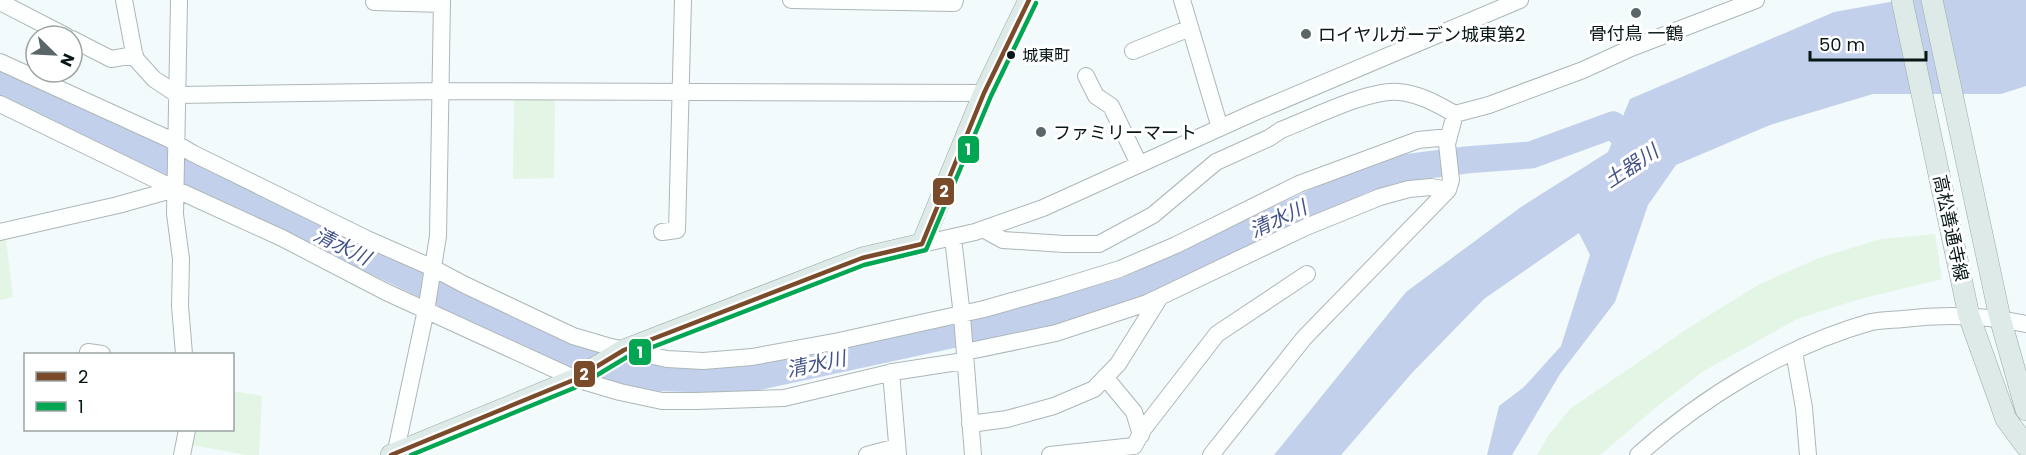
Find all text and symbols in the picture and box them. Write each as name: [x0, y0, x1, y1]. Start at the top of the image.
marker: 骨付鳥 一鶴: [1629, 6, 1643, 20]
place label: 骨付鳥 一鶴: [1589, 21, 1683, 46]
place label: ロイヤルガーデン城東第2: [1318, 22, 1525, 47]
north arrow: [24, 24, 84, 84]
scale bar: [1810, 24, 1926, 62]
marker: ロイヤルガーデン城東第2: [1299, 27, 1313, 41]
text: 50 m: [1819, 32, 1865, 57]
place label: 城東町: [1022, 44, 1070, 67]
marker: 城東町: [1005, 49, 1017, 61]
text: N: [54, 50, 80, 70]
place label: ファミリーマート: [1053, 120, 1197, 145]
marker: ファミリーマート: [1034, 125, 1048, 139]
line badge: 1: [957, 135, 980, 164]
water label: 土器川: [1598, 136, 1665, 194]
text: 1: [965, 138, 971, 161]
street label: 高松善通寺線: [1928, 173, 1974, 283]
line badge: 2: [932, 177, 955, 206]
text: 2: [939, 180, 949, 203]
water label: 清水川: [1245, 193, 1313, 244]
water label: 清水川: [309, 220, 377, 273]
line badge: 1: [628, 338, 652, 366]
text: 1: [637, 341, 643, 364]
water label: 清水川: [784, 344, 850, 384]
legend: [24, 353, 234, 431]
line badge: 2: [573, 360, 596, 388]
text: 2: [579, 363, 589, 386]
text: 2: [78, 364, 88, 389]
text: 1: [78, 394, 84, 419]

